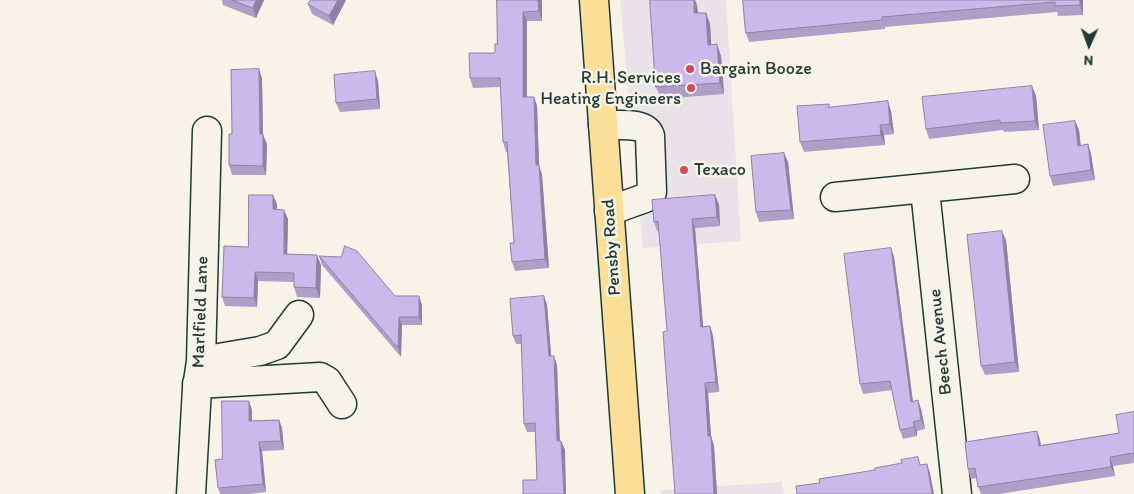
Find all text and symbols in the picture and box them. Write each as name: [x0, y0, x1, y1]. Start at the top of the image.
north arrow: [1064, 20, 1114, 70]
text: N: [1083, 52, 1093, 69]
place label: Bargain Booze: [700, 58, 812, 80]
marker: Bargain Booze: [684, 63, 696, 75]
place label: R.H. Services Heating Engineers: [541, 67, 681, 110]
marker: R.H. Services Heating Engineers: [685, 82, 697, 94]
place label: Texaco: [694, 159, 746, 181]
marker: Texaco: [678, 164, 690, 176]
street label: Pensby Road: [598, 198, 626, 296]
street label: Marlfield Lane: [188, 256, 214, 368]
street label: Beech Avenue: [925, 288, 957, 396]

